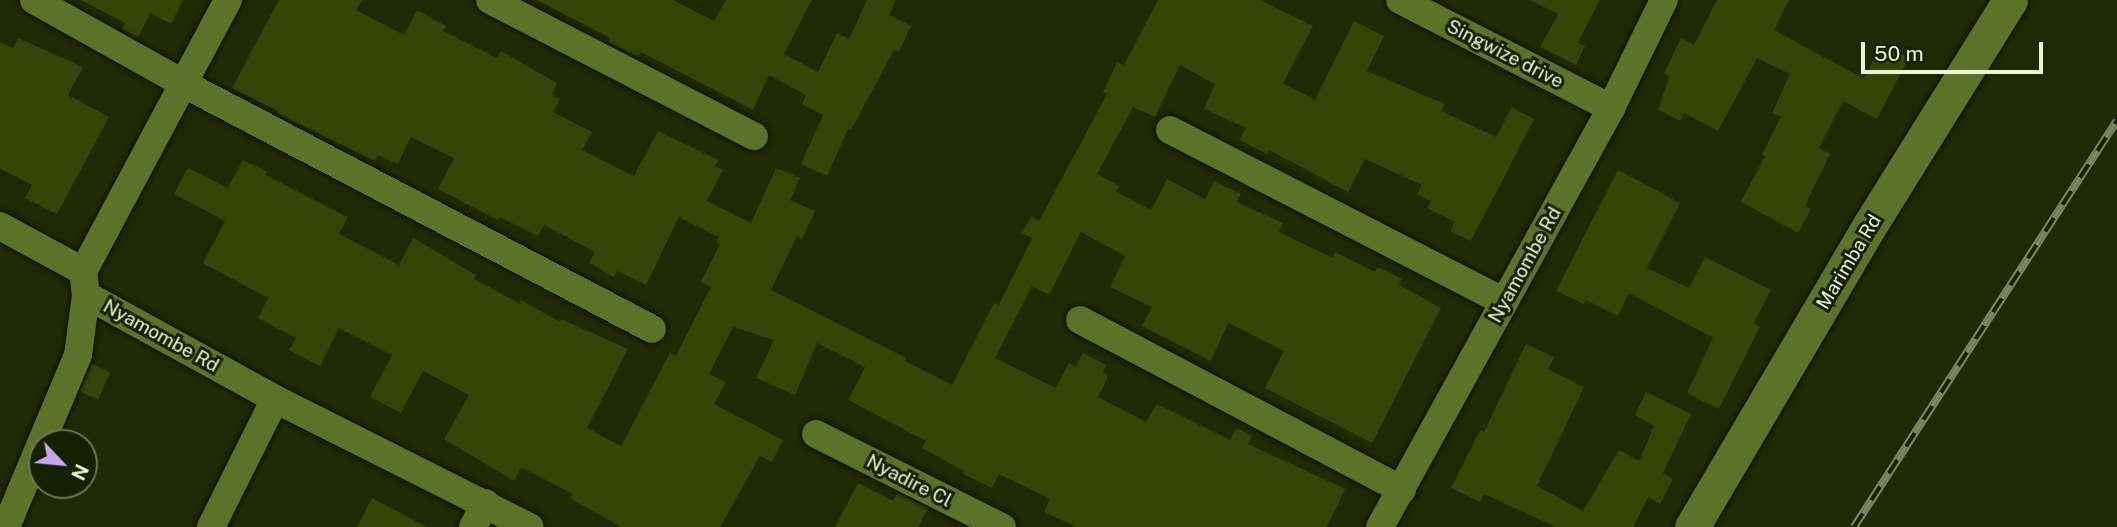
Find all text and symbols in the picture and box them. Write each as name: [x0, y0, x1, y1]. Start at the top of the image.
street label: Singwize drive: [1443, 15, 1567, 93]
scale bar: [1865, 28, 2047, 72]
text: 50 m: [1874, 41, 1924, 66]
street label: Nyamombe Rd: [1484, 203, 1566, 327]
street label: Marimba Rd: [1812, 211, 1886, 313]
street label: Nyamombe Rd: [99, 295, 223, 377]
north arrow: [28, 429, 98, 499]
street label: Nyadire Cl: [863, 450, 955, 512]
text: N: [67, 461, 93, 484]

